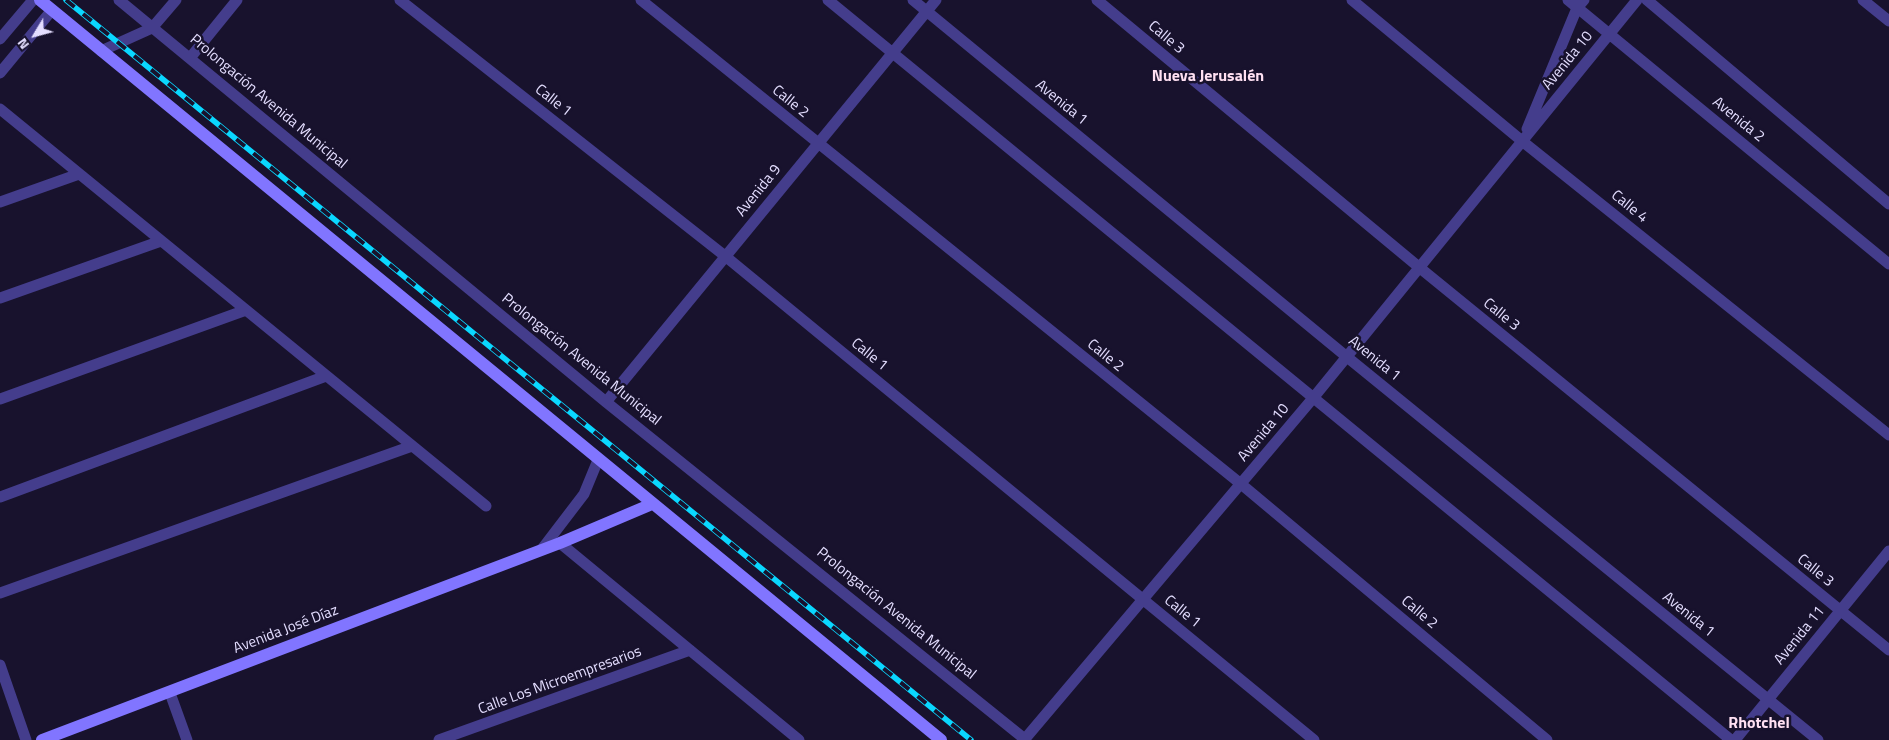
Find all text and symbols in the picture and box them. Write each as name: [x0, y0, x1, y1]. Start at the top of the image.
north arrow: [10, 10, 60, 60]
street label: Calle 3: [1144, 18, 1188, 58]
street label: Avenida 10: [1539, 28, 1597, 94]
street label: Prolongación Avenida Municipal: [186, 31, 350, 173]
text: N: [11, 34, 34, 55]
district label: Nueva Jerusalén: [1152, 67, 1264, 87]
street label: Avenida 1: [1031, 77, 1091, 129]
street label: Calle 1: [531, 81, 575, 121]
street label: Calle 2: [768, 82, 812, 122]
street label: Avenida 2: [1708, 94, 1768, 146]
street label: Avenida 9: [733, 161, 785, 221]
street label: Calle 4: [1607, 187, 1651, 227]
street label: Prolongación Avenida Municipal: [498, 290, 664, 430]
street label: Calle 3: [1479, 295, 1523, 335]
street label: Avenida 1: [1344, 333, 1404, 385]
street label: Calle 1: [847, 335, 891, 375]
street label: Calle 2: [1083, 336, 1127, 376]
street label: Avenida 10: [1235, 400, 1293, 466]
street label: Prolongación Avenida Municipal: [813, 544, 979, 684]
street label: Calle 3: [1793, 551, 1837, 591]
street label: Avenida 1: [1658, 589, 1718, 641]
street label: Calle 1: [1160, 592, 1204, 632]
street label: Calle 2: [1397, 593, 1441, 633]
street label: Avenida José Díaz: [231, 602, 341, 658]
street label: Avenida 11: [1771, 603, 1829, 669]
street label: Calle Los Microempresarios: [476, 643, 644, 719]
district label: Rhotchel: [1728, 714, 1790, 734]

